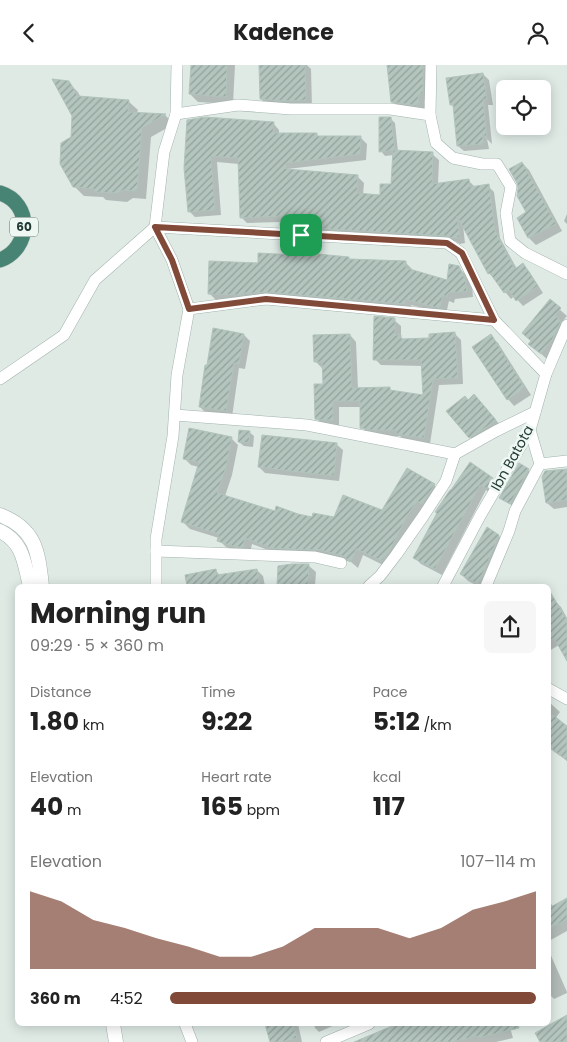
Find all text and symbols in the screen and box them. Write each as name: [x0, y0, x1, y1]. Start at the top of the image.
text: Kadence: [233, 17, 334, 48]
icon: back: [15, 19, 43, 47]
icon: person: [524, 19, 552, 47]
map controls: [496, 80, 551, 135]
button: locate: [496, 80, 551, 135]
pin: [280, 214, 322, 256]
road number: 60: [10, 217, 38, 237]
icon: arrive: [287, 221, 315, 249]
street label: Ibn Batota: [486, 422, 538, 494]
text: Morning run: [30, 594, 206, 633]
button: share: [484, 601, 536, 653]
text: 09:29 · 5 × 360 m: [30, 634, 164, 657]
text: Distance: [30, 682, 91, 702]
text: Time: [201, 682, 235, 702]
text: Pace: [373, 682, 407, 702]
text: 1.80: [30, 704, 79, 739]
text: 9:22: [201, 704, 252, 739]
text: 5:12: [373, 704, 420, 739]
text: km: [79, 715, 104, 735]
text: /km: [420, 715, 452, 735]
text: Elevation: [30, 767, 93, 787]
text: Heart rate: [201, 767, 272, 787]
text: kcal: [373, 767, 401, 787]
text: 40: [30, 789, 63, 824]
text: 165: [201, 789, 243, 824]
text: 117: [373, 789, 405, 824]
text: m: [63, 800, 81, 820]
text: bpm: [243, 800, 280, 820]
text: Elevation: [30, 850, 102, 873]
text: 107–114 m: [460, 850, 536, 873]
text: 360 m: [30, 987, 81, 1010]
text: 4:52: [110, 987, 143, 1010]

